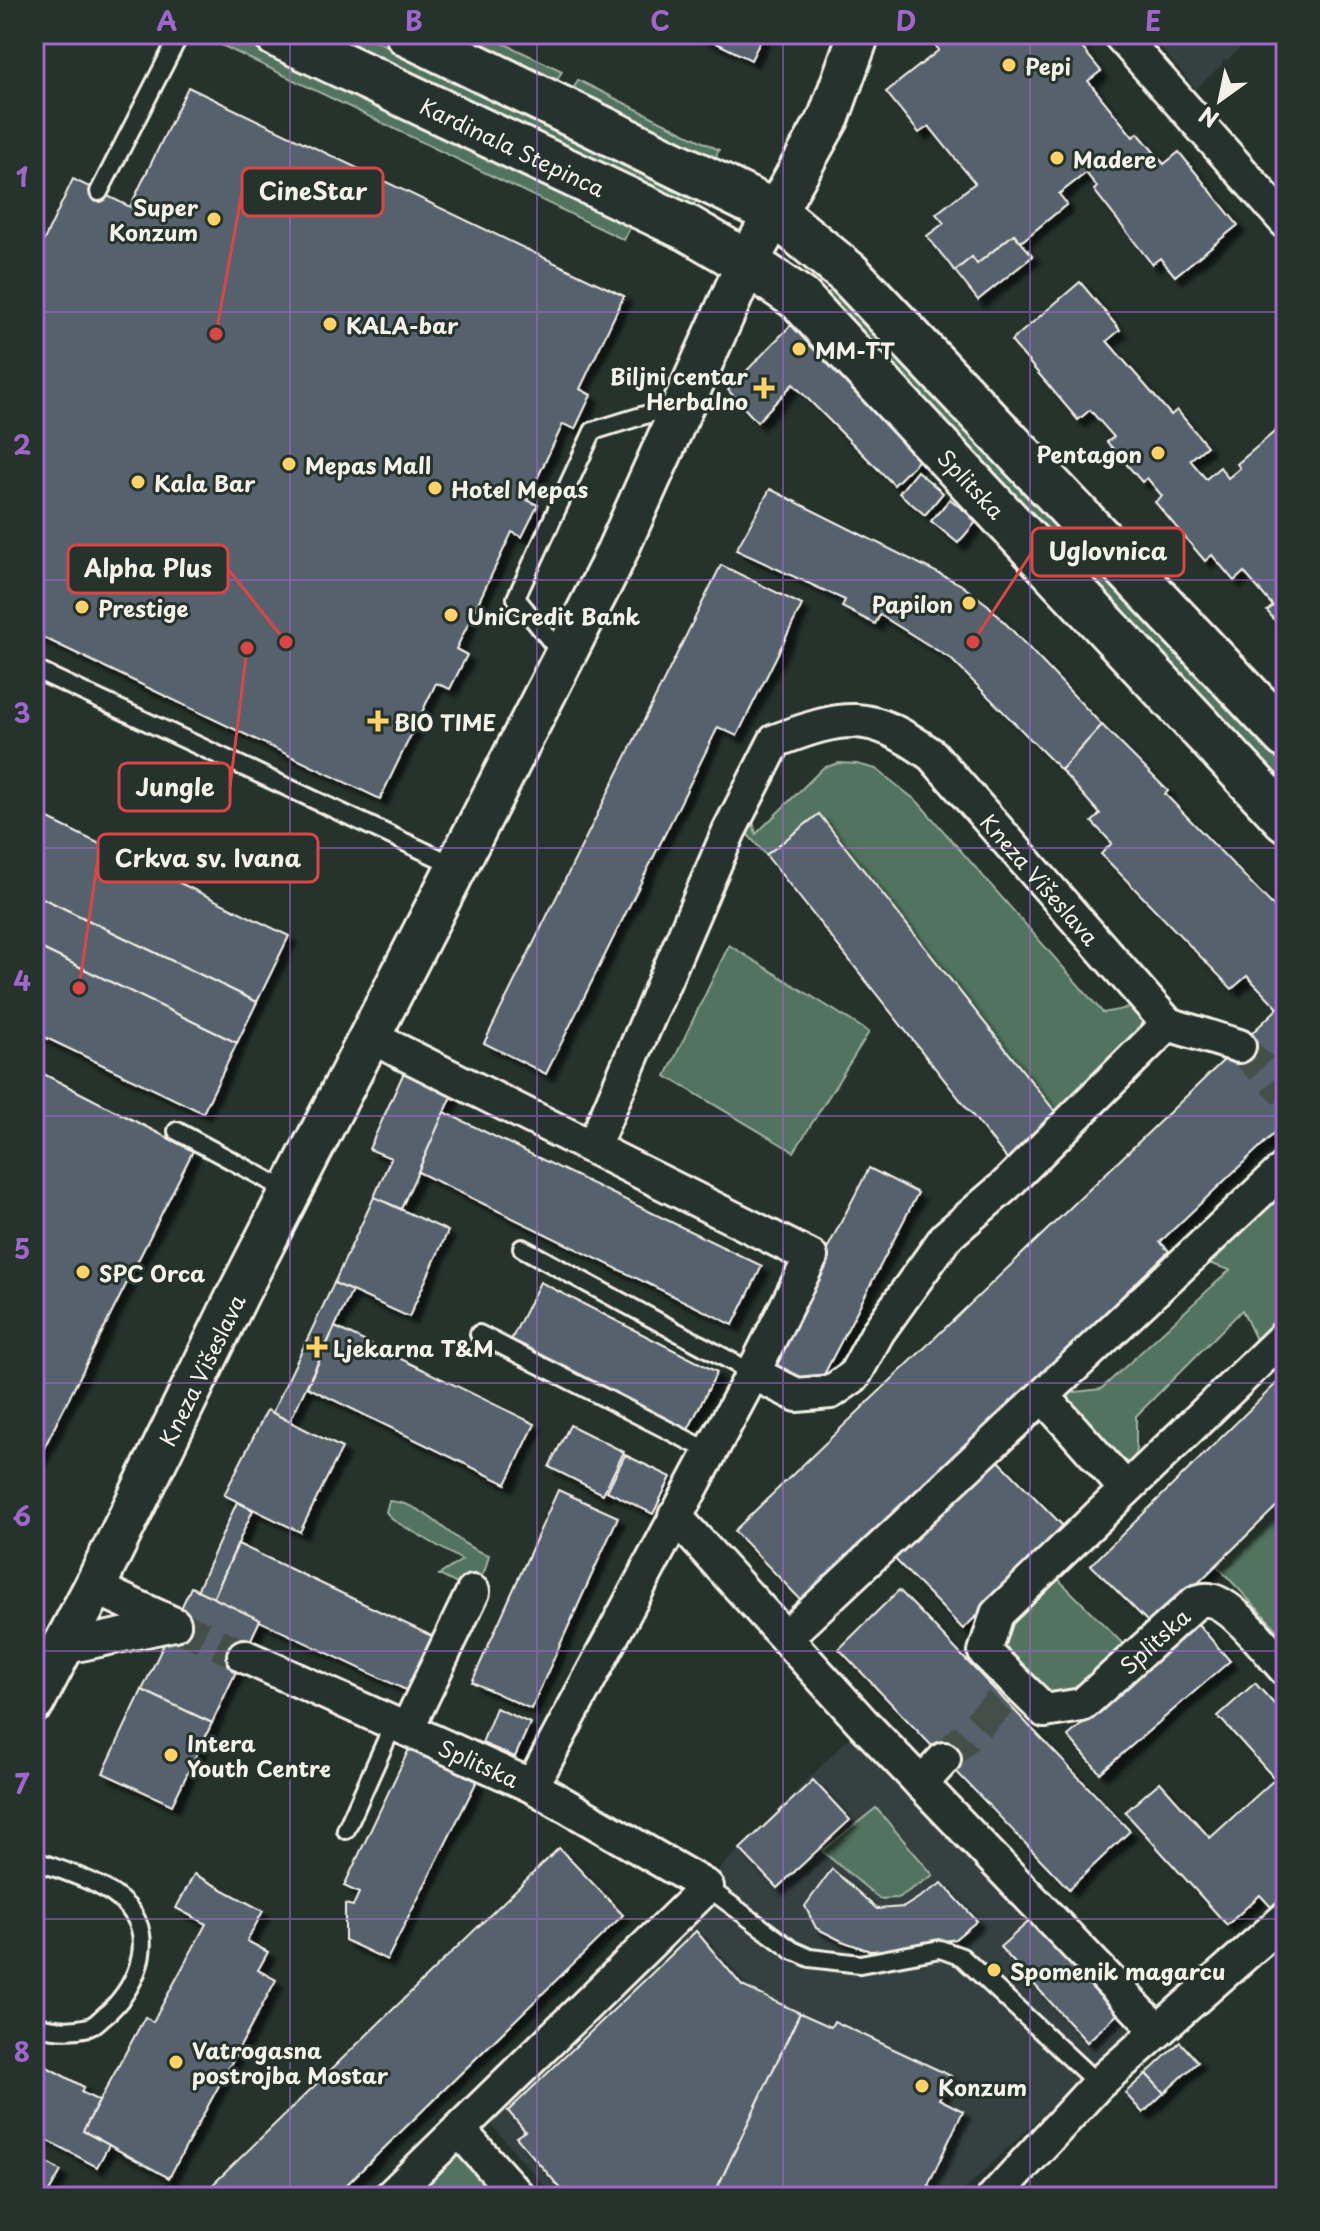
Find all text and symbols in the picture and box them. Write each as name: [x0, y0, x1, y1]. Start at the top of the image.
text: A: [157, 1, 177, 40]
text: B: [405, 1, 423, 40]
text: C: [650, 1, 670, 40]
text: D: [896, 1, 916, 40]
text: E: [1145, 1, 1161, 40]
place label: Pepi: [1025, 49, 1071, 82]
marker: Pepi: [1000, 56, 1018, 74]
north arrow: [1180, 60, 1260, 140]
street label: Kardinala Stepinca: [415, 88, 611, 204]
text: N: [1192, 99, 1225, 137]
place label: Madere: [1073, 142, 1157, 175]
marker: Madere: [1048, 149, 1066, 167]
text: 1: [16, 157, 28, 196]
callout: CineStar: [242, 168, 383, 216]
text: CineStar: [259, 172, 368, 208]
place label: Super Konzum: [109, 190, 199, 248]
marker: Super Konzum: [205, 210, 223, 228]
place label: KALA-bar: [346, 308, 459, 341]
marker: KALA-bar: [321, 315, 339, 333]
place label: MM-TT: [815, 333, 895, 366]
marker: MM-TT: [790, 340, 808, 358]
place label: Biljni centar Herbalno: [610, 359, 748, 417]
marker: Biljni centar Herbalno: [755, 379, 773, 397]
text: 2: [13, 425, 31, 464]
place label: Pentagon: [1037, 437, 1142, 470]
street label: Splitska: [931, 441, 1013, 526]
marker: Pentagon: [1149, 444, 1167, 462]
place label: Mepas Mall: [305, 448, 431, 481]
marker: Mepas Mall: [280, 455, 298, 473]
place label: Kala Bar: [154, 466, 256, 499]
place label: Hotel Mepas: [451, 472, 588, 505]
marker: Kala Bar: [129, 473, 147, 491]
marker: Hotel Mepas: [426, 479, 444, 497]
callout: Uglovnica: [1032, 528, 1184, 576]
text: Uglovnica: [1048, 532, 1168, 568]
callout: Alpha Plus: [68, 545, 228, 593]
text: Alpha Plus: [83, 549, 212, 585]
place label: Papilon: [871, 587, 953, 620]
place label: Prestige: [98, 591, 188, 624]
marker: Papilon: [960, 594, 978, 612]
marker: Prestige: [73, 598, 91, 616]
place label: UniCredit Bank: [467, 599, 641, 632]
marker: UniCredit Bank: [442, 606, 460, 624]
text: 3: [13, 693, 31, 732]
place label: BIO TIME: [394, 705, 496, 738]
marker: BIO TIME: [369, 712, 387, 730]
callout: Jungle: [119, 763, 230, 811]
text: Jungle: [135, 768, 215, 804]
street label: Kneza Višeslava: [973, 805, 1108, 952]
callout: Crkva sv. Ivana: [98, 834, 318, 882]
text: Crkva sv. Ivana: [115, 839, 301, 875]
text: 4: [13, 961, 31, 1000]
text: 5: [14, 1229, 30, 1268]
place label: SPC Orca: [99, 1256, 206, 1289]
marker: SPC Orca: [74, 1263, 92, 1281]
street label: Kneza Višeslava: [150, 1288, 252, 1451]
place label: Ljekarna T&M: [333, 1331, 494, 1364]
marker: Ljekarna T&M: [308, 1338, 326, 1356]
text: 6: [13, 1496, 31, 1535]
street label: Splitska: [1111, 1599, 1197, 1681]
place label: Intera Youth Centre: [187, 1726, 331, 1784]
street label: Splitska: [434, 1730, 525, 1795]
marker: Intera Youth Centre: [162, 1746, 180, 1764]
text: 7: [15, 1764, 30, 1803]
place label: Spomenik magarcu: [1010, 1954, 1225, 1987]
marker: Spomenik magarcu: [985, 1961, 1003, 1979]
text: 8: [14, 2032, 30, 2071]
place label: Vatrogasna postrojba Mostar: [192, 2033, 389, 2091]
marker: Vatrogasna postrojba Mostar: [167, 2053, 185, 2071]
place label: Konzum: [938, 2070, 1027, 2103]
marker: Konzum: [913, 2077, 931, 2095]

